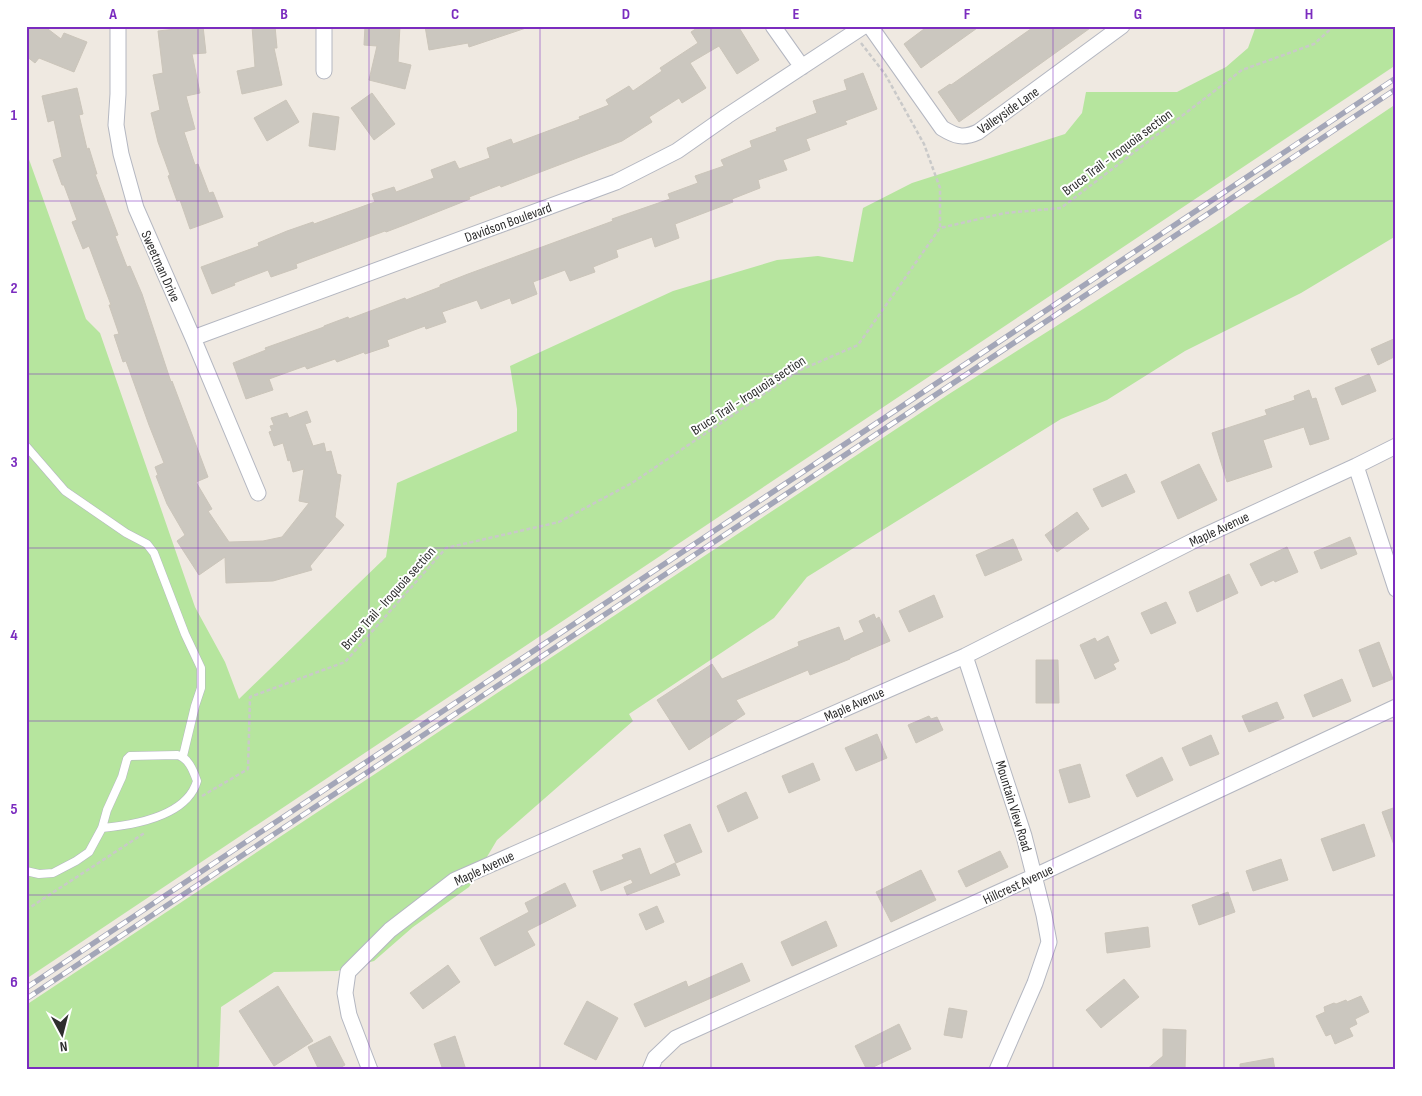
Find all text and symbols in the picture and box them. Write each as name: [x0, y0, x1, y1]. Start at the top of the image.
text: A: [108, 5, 117, 24]
text: B: [280, 5, 288, 24]
text: C: [451, 5, 459, 24]
text: D: [622, 5, 630, 24]
text: E: [793, 5, 800, 24]
text: F: [964, 5, 971, 24]
text: G: [1134, 5, 1142, 24]
text: H: [1305, 5, 1313, 24]
street label: Valleyside Lane: [974, 83, 1042, 138]
text: 1: [11, 106, 18, 125]
street label: Bruce Trail - Iroquoia section: [1059, 106, 1176, 199]
street label: Davidson Boulevard: [462, 199, 554, 246]
street label: Sweetman Drive: [137, 228, 184, 305]
text: 2: [10, 279, 18, 298]
street label: Bruce Trail - Iroquoia section: [688, 352, 809, 439]
text: 3: [10, 453, 18, 472]
street label: Maple Avenue: [1187, 508, 1252, 551]
street label: Bruce Trail - Iroquoia section: [338, 543, 439, 653]
text: 4: [10, 626, 18, 645]
street label: Maple Avenue: [821, 684, 887, 725]
street label: Mountain View Road: [992, 759, 1035, 854]
text: 5: [10, 800, 18, 819]
street label: Maple Avenue: [452, 847, 517, 890]
street label: Hillcrest Avenue: [980, 861, 1056, 908]
text: 6: [10, 973, 18, 992]
north arrow: [38, 1008, 88, 1058]
text: N: [59, 1038, 68, 1055]

